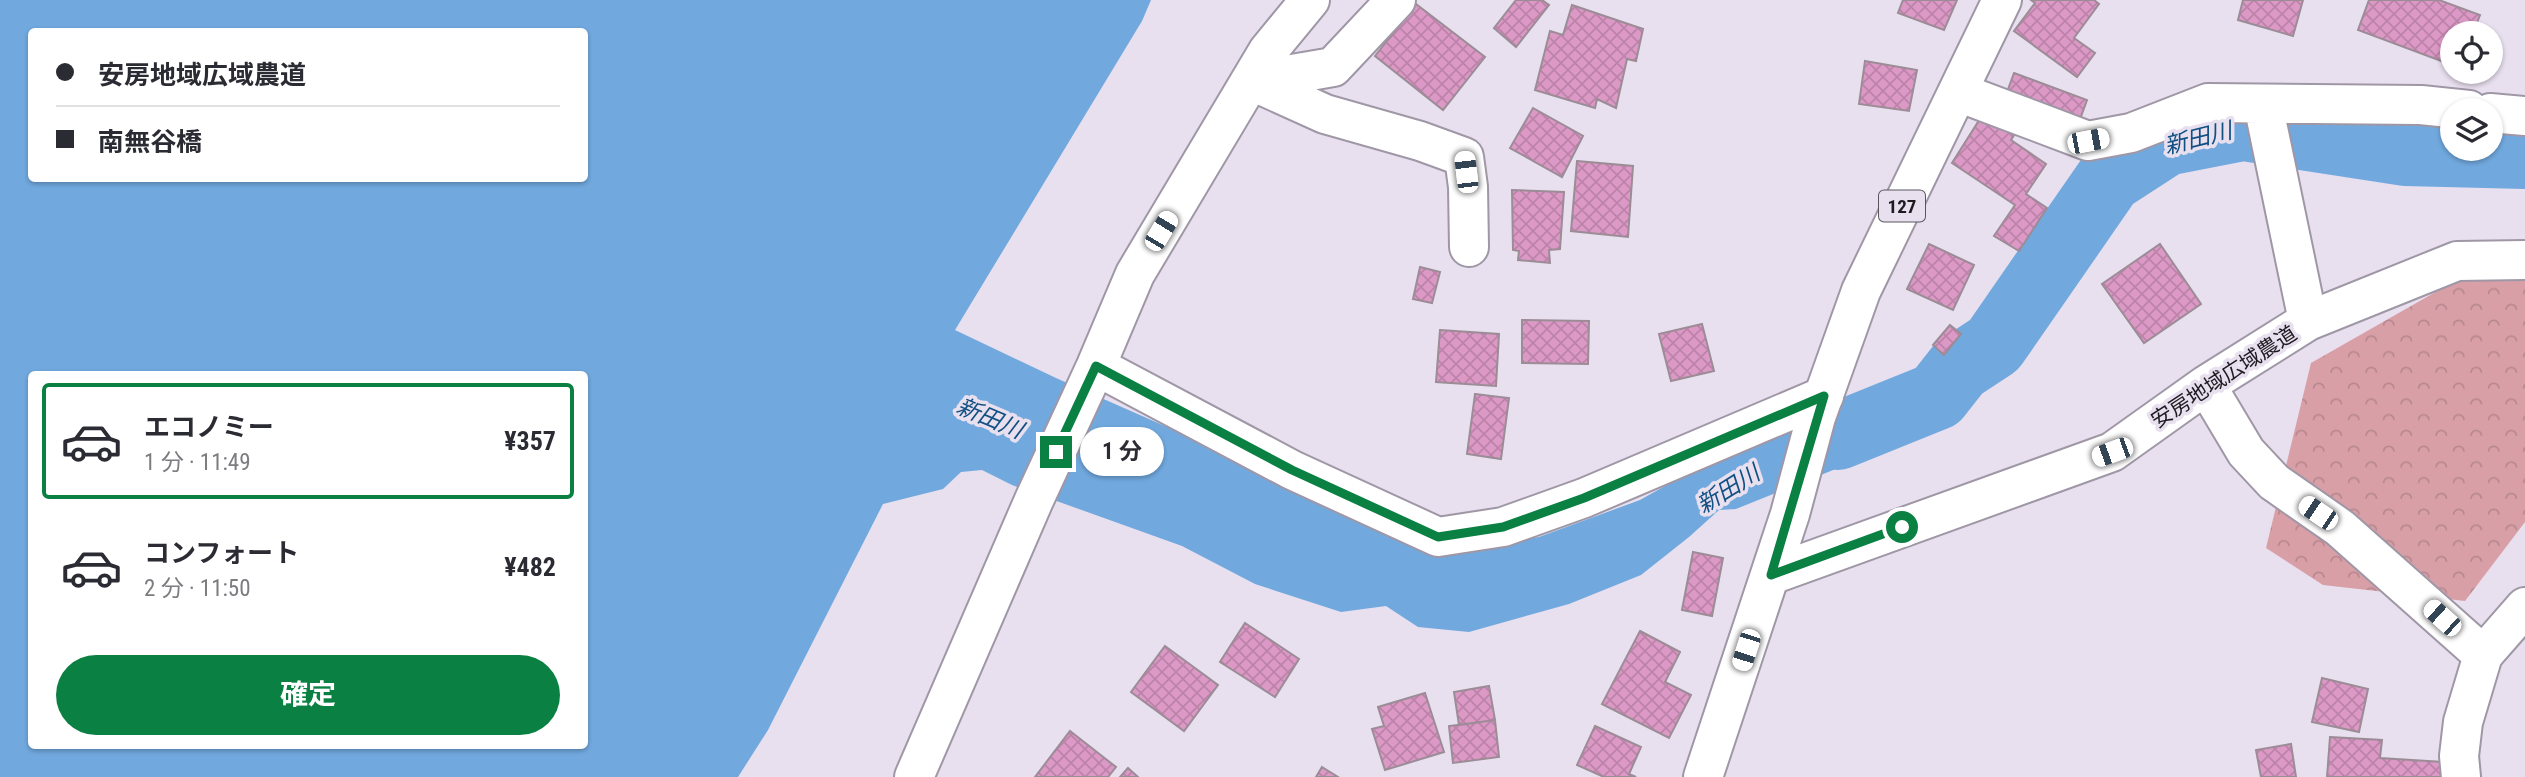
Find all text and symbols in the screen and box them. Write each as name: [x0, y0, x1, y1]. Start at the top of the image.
map controls: [2440, 21, 2503, 161]
button: locate: [2440, 21, 2503, 84]
text: 安房地域広域農道: [98, 60, 306, 90]
button: layers: [2440, 98, 2503, 161]
water label: 新田川: [2161, 116, 2238, 160]
text: 南無谷橋: [98, 127, 202, 157]
car: [2066, 127, 2111, 155]
car: [1454, 150, 1479, 194]
road number: 127: [1879, 190, 1925, 222]
car: [1142, 208, 1181, 254]
street label: 安房地域広域農道: [2147, 321, 2301, 433]
water label: 新田川: [953, 393, 1030, 446]
icon: car: [60, 410, 123, 473]
text: エコノミー: [144, 412, 274, 442]
text: ¥357: [504, 426, 556, 456]
callout: 1 分: [1080, 428, 1164, 476]
car: [2089, 435, 2136, 469]
route end: [1040, 436, 1072, 468]
text: 1 分: [1102, 438, 1142, 465]
text: 1 分 · 11:49: [144, 449, 251, 476]
water label: 新田川: [1692, 458, 1767, 519]
car: [2295, 493, 2342, 533]
route start: [1886, 511, 1918, 543]
icon: car: [60, 536, 123, 599]
text: コンフォート: [144, 538, 299, 568]
text: ¥482: [504, 552, 556, 582]
text: 2 分 · 11:50: [144, 575, 251, 602]
car: [2420, 596, 2465, 640]
car: [1730, 627, 1763, 673]
button: 確定: [56, 655, 560, 735]

